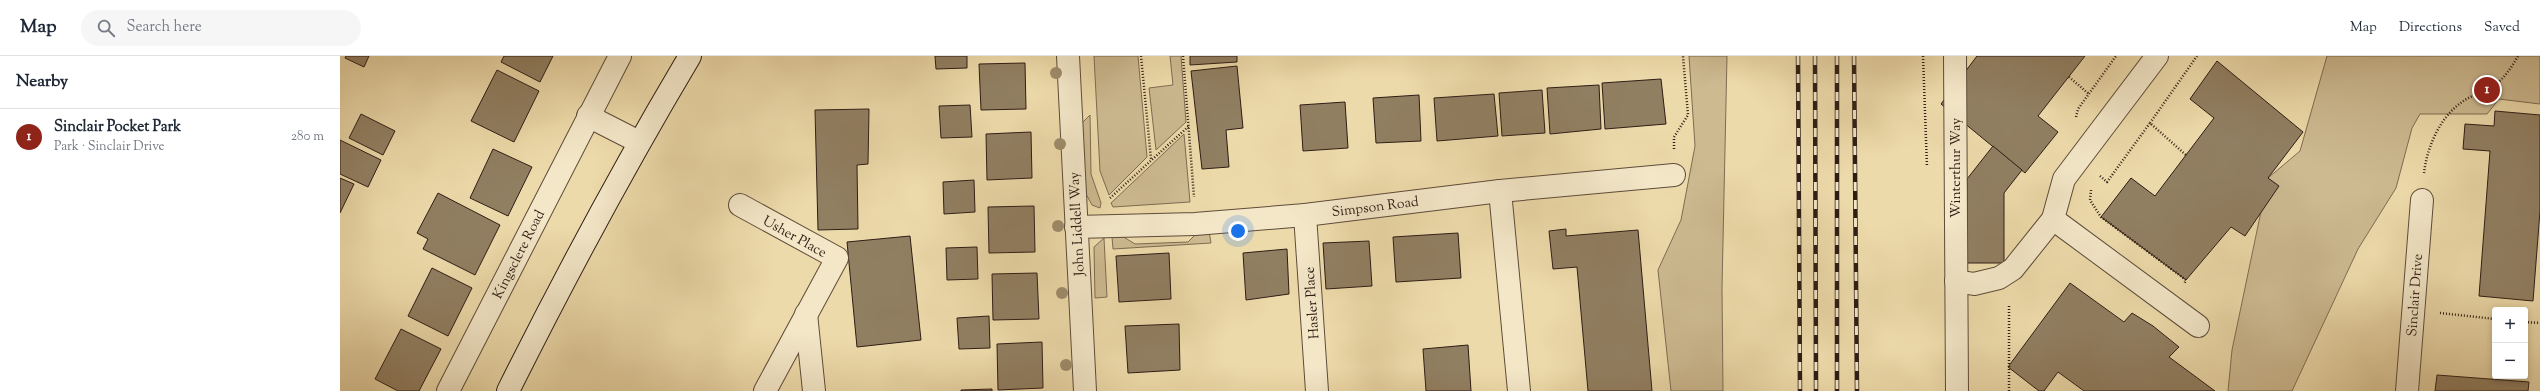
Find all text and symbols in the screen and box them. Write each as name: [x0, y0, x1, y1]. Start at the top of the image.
search box: [81, 10, 361, 46]
text: Map: [20, 14, 57, 41]
icon: search: [95, 17, 117, 39]
text: Search here: [127, 17, 202, 38]
text: Map: [2350, 18, 2377, 38]
text: Directions: [2399, 18, 2462, 38]
text: Saved: [2484, 18, 2520, 38]
text: Nearby: [16, 70, 68, 94]
pin: 1: [2474, 75, 2500, 105]
text: Sinclair Pocket Park: [54, 117, 181, 138]
street label: Winterthur Way: [1947, 118, 1967, 218]
text: 1: [27, 128, 31, 146]
text: 280 m: [291, 128, 324, 146]
text: Park · Sinclair Drive: [54, 138, 165, 156]
street label: John Liddell Way: [1065, 171, 1091, 277]
street label: Simpson Road: [1331, 193, 1420, 223]
street label: Kingsclere Road: [489, 207, 551, 303]
street label: Usher Place: [758, 212, 830, 264]
your location: [1228, 221, 1248, 241]
street label: Sinclair Drive: [2403, 253, 2429, 337]
street label: Hasler Place: [1300, 266, 1325, 340]
map controls: [2492, 307, 2528, 379]
button: +: [2492, 307, 2528, 343]
button: −: [2492, 343, 2528, 379]

